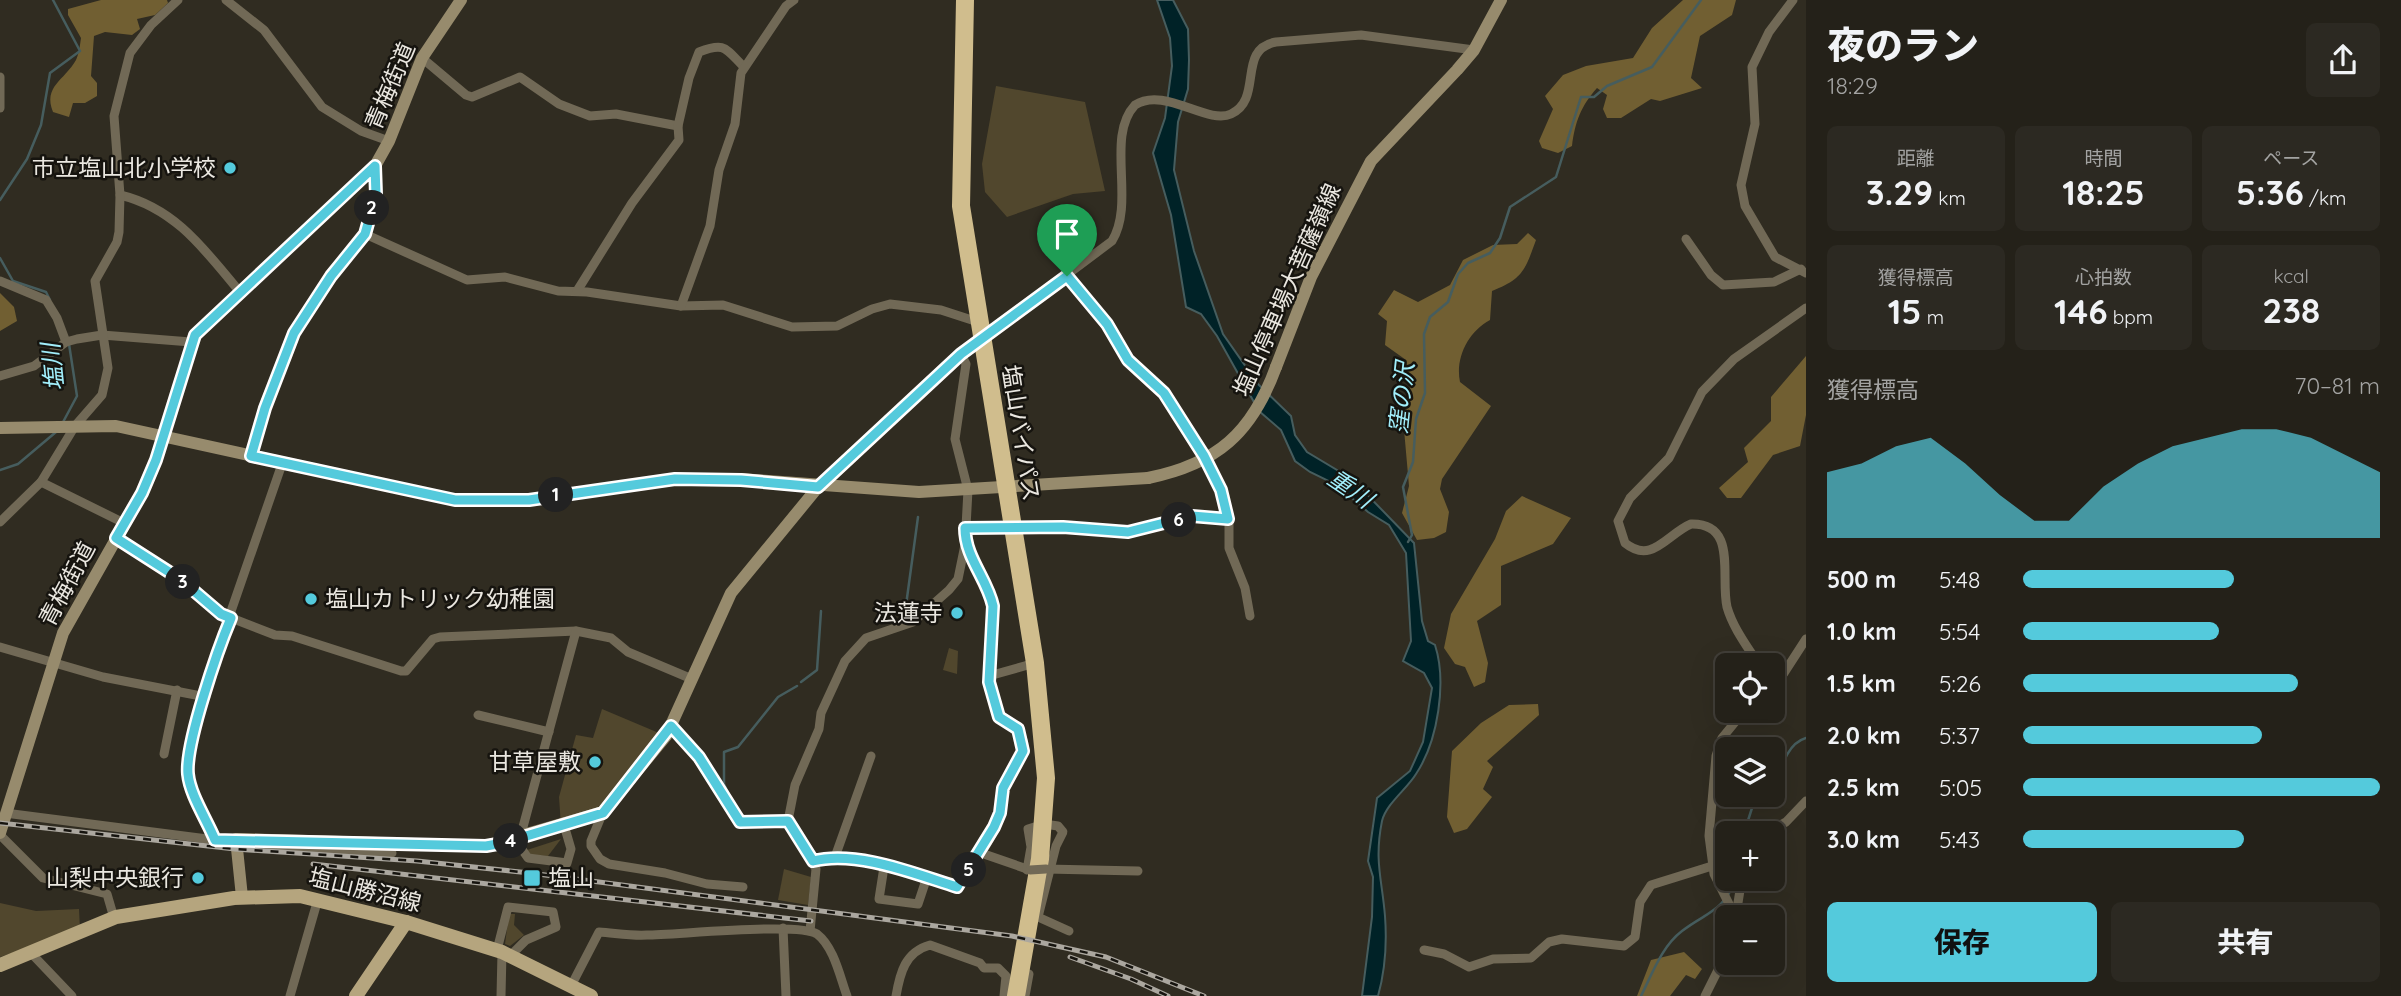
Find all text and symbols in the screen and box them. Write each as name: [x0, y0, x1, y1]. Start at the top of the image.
text: 夜のラン: [1827, 21, 1979, 69]
button: share: [2306, 23, 2380, 97]
street label: 青梅街道: [358, 38, 421, 134]
text: 18:29: [1827, 71, 1878, 100]
text: 距離: [1897, 146, 1935, 170]
text: 時間: [2084, 146, 2123, 170]
text: ペース: [2263, 146, 2319, 170]
place label: 市立塩山北小学校: [32, 153, 216, 182]
marker: 市立塩山北小学校: [222, 160, 238, 176]
text: 3.29: [1866, 170, 1933, 214]
text: 18:25: [2062, 170, 2145, 214]
text: 5:36: [2236, 170, 2304, 214]
street label: 塩山停車場大菩薩嶺線: [1227, 179, 1347, 401]
text: km: [1933, 186, 1966, 210]
text: /km: [2304, 186, 2346, 210]
pin: 2: [354, 190, 390, 226]
text: 2: [366, 195, 377, 219]
pin: [1037, 204, 1097, 276]
icon: arrive: [1048, 215, 1086, 253]
text: kcal: [2273, 264, 2309, 288]
text: 獲得標高: [1878, 265, 1954, 289]
text: 心拍数: [2075, 265, 2132, 289]
text: 238: [2262, 288, 2320, 332]
text: 15: [1888, 289, 1921, 333]
text: 146: [2054, 289, 2108, 333]
text: m: [1921, 305, 1944, 329]
text: bpm: [2108, 305, 2153, 329]
water label: 塩川: [34, 339, 69, 393]
water label: 窪の沢: [1382, 358, 1420, 435]
street label: 塩山バイパス: [996, 363, 1047, 503]
text: 70–81 m: [2295, 371, 2380, 400]
text: 獲得標高: [1827, 375, 1919, 404]
water label: 重川: [1322, 462, 1381, 516]
pin: 1: [538, 477, 574, 512]
text: 1: [552, 482, 559, 506]
pin: 6: [1162, 503, 1196, 538]
text: 6: [1173, 507, 1184, 531]
street label: 青梅街道: [32, 536, 101, 631]
pin: 3: [166, 564, 200, 600]
text: 500 m: [1827, 565, 1896, 594]
text: 5:48: [1939, 565, 1980, 594]
text: 3: [177, 569, 188, 593]
place label: 塩山カトリック幼稚園: [325, 584, 555, 613]
marker: 塩山カトリック幼稚園: [303, 591, 319, 607]
place label: 法蓮寺: [874, 598, 943, 627]
marker: 法蓮寺: [949, 605, 965, 621]
text: 1.0 km: [1827, 617, 1897, 646]
text: 5:54: [1939, 617, 1981, 646]
map controls: [1715, 653, 1785, 975]
button: locate: [1715, 653, 1785, 723]
text: 1.5 km: [1827, 669, 1896, 698]
text: 5:26: [1939, 669, 1981, 698]
text: 2.0 km: [1827, 721, 1901, 750]
text: 5:37: [1939, 721, 1980, 750]
button: layers: [1715, 737, 1785, 807]
place label: 甘草屋敷: [489, 747, 581, 776]
marker: 甘草屋敷: [587, 754, 603, 770]
text: 2.5 km: [1827, 773, 1900, 802]
text: 5:05: [1939, 773, 1982, 802]
button: +: [1715, 821, 1785, 891]
pin: 4: [494, 824, 528, 858]
text: 3.0 km: [1827, 825, 1900, 854]
text: 5:43: [1939, 825, 1980, 854]
text: 4: [505, 828, 516, 852]
pin: 5: [951, 852, 986, 888]
text: 5: [963, 857, 974, 881]
street label: 塩山勝沼線: [306, 862, 424, 917]
place label: 山梨中央銀行: [46, 863, 184, 892]
place label: 塩山: [548, 863, 594, 892]
marker: 塩山: [522, 868, 542, 888]
marker: 山梨中央銀行: [190, 870, 206, 886]
button: 保存: [1827, 902, 2097, 982]
button: 共有: [2111, 902, 2380, 982]
button: −: [1715, 905, 1785, 975]

